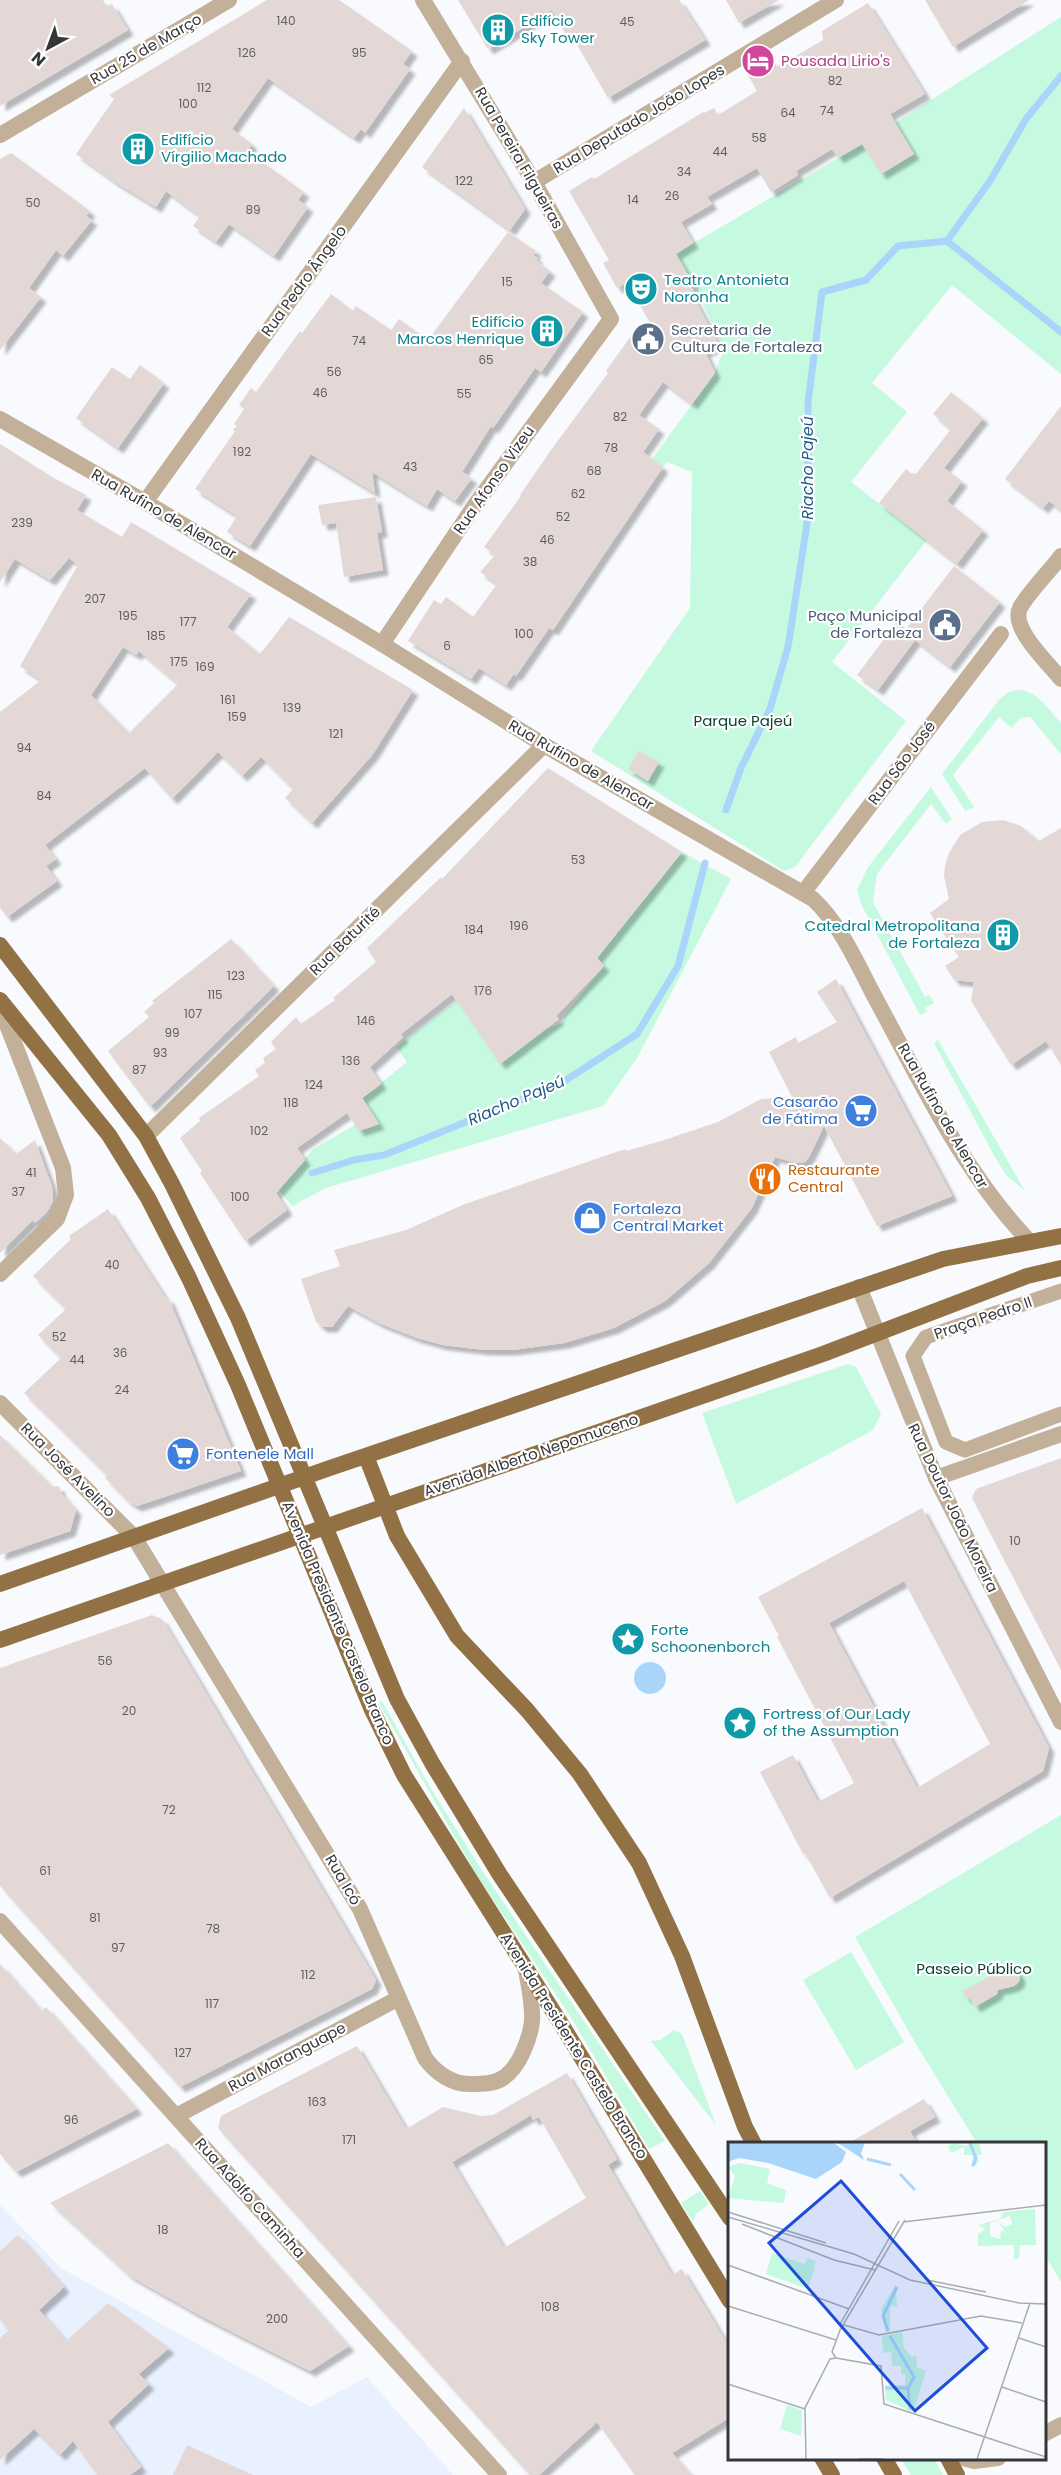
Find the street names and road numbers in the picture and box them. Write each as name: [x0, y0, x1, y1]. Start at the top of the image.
street label: Rua 25 de Março: [86, 8, 205, 89]
street label: Rua Deputado João Lopes: [549, 59, 729, 178]
street label: Rua Pereira Filgueiras: [470, 83, 569, 233]
street label: Rua Pedro Ângelo: [256, 221, 351, 341]
street label: Rua Afonso Vizeu: [448, 421, 539, 538]
street label: Rua Rufino de Alencar: [88, 463, 241, 564]
street label: Rua Rufino de Alencar: [505, 714, 658, 815]
street label: Rua São José: [863, 716, 940, 809]
street label: Rua Baturité: [305, 901, 385, 980]
street label: Rua Rufino de Alencar: [893, 1039, 994, 1193]
street label: Praça Pedro II: [931, 1291, 1035, 1344]
street label: Avenida Alberto Nepomuceno: [421, 1408, 641, 1501]
street label: Rua José Avelino: [16, 1418, 120, 1522]
street label: Rua Doutor João Moreira: [903, 1420, 1004, 1596]
street label: Avenida Presidente Castelo Branco: [277, 1498, 400, 1748]
street label: Rua Icó: [321, 1851, 366, 1909]
street label: Avenida Presidente Castelo Branco: [496, 1929, 653, 2163]
street label: Rua Maranguape: [224, 2017, 349, 2096]
street label: Rua Adolfo Caminha: [191, 2133, 310, 2262]

